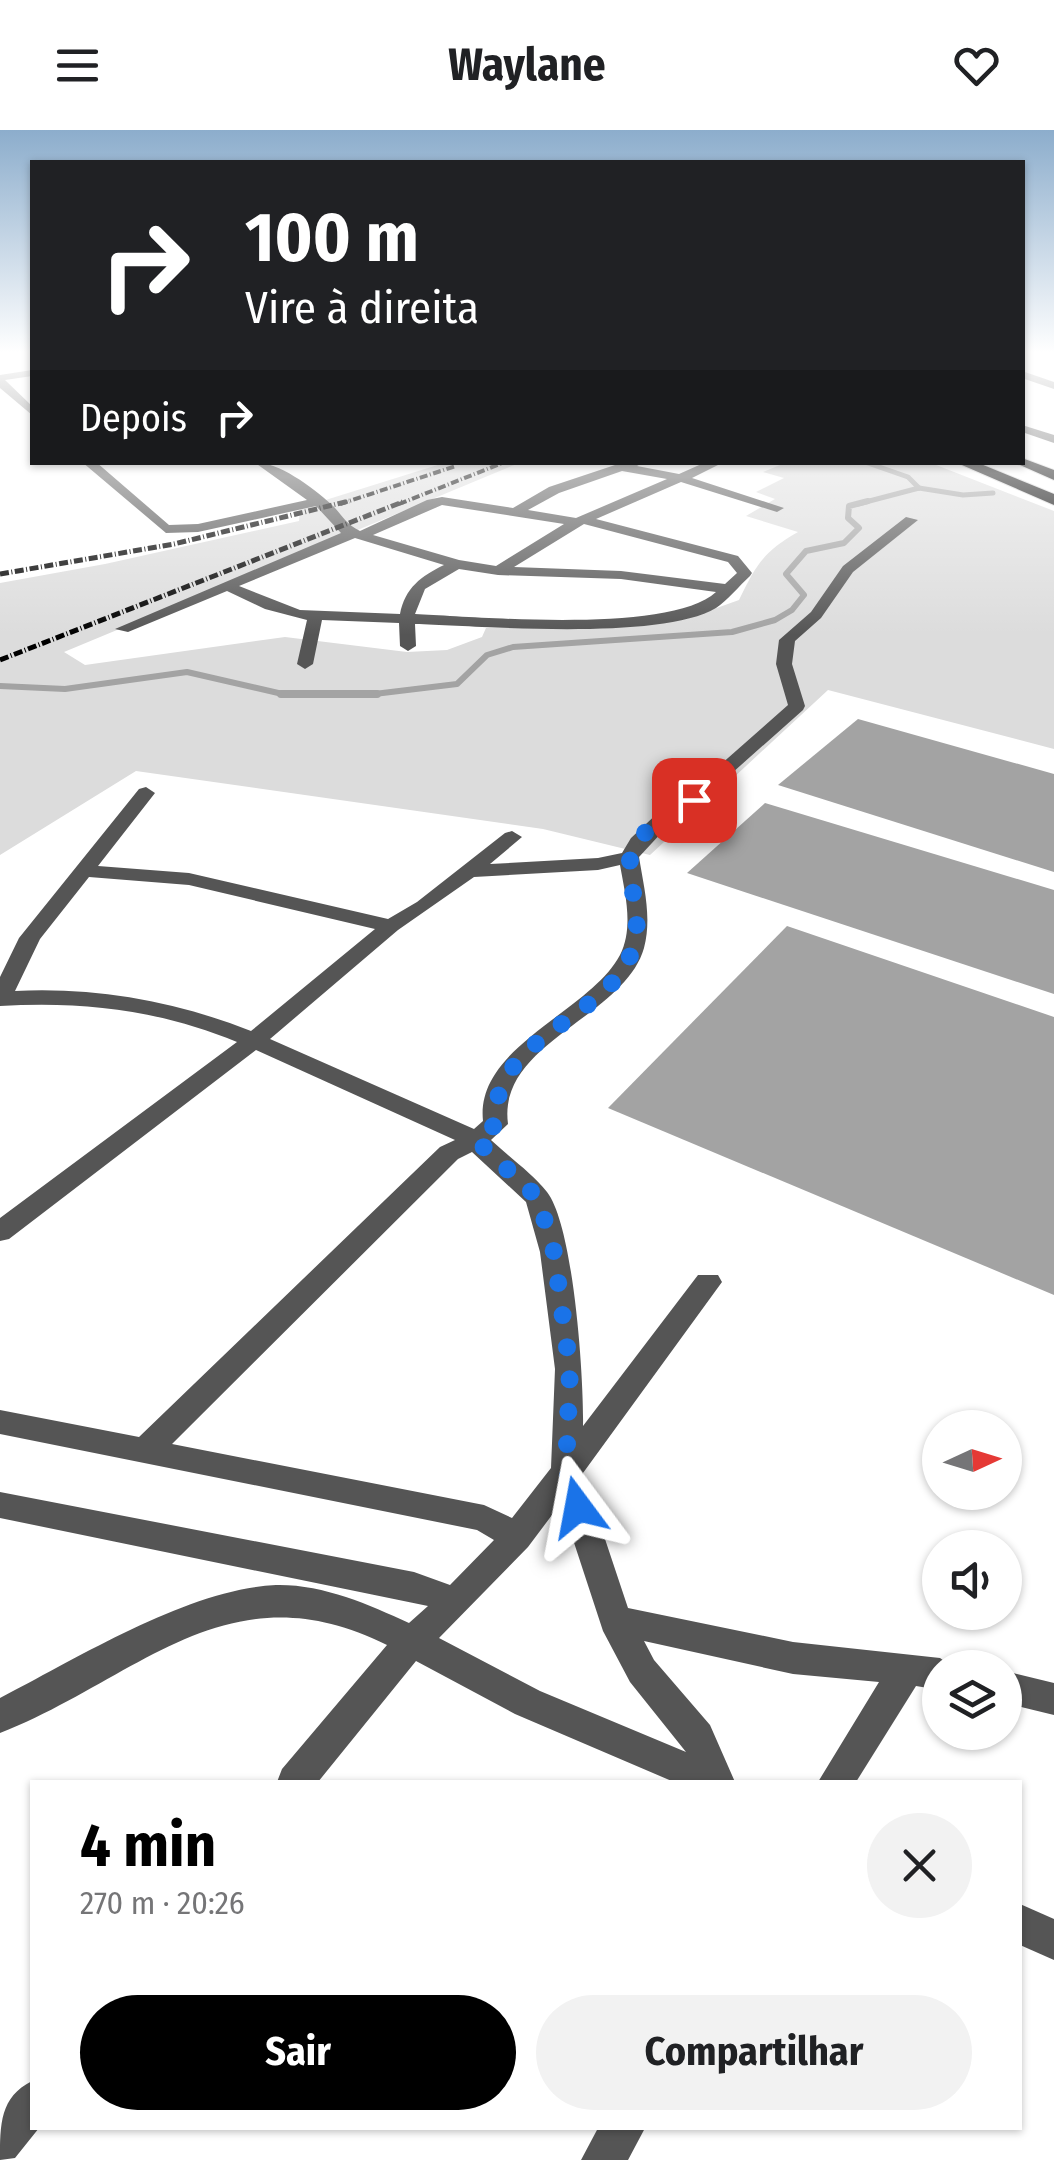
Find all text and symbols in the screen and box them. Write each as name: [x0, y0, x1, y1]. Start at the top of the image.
icon: menu: [50, 38, 105, 93]
text: Waylane: [448, 38, 606, 92]
icon: heart: [949, 38, 1004, 93]
text: 100 m: [245, 196, 419, 280]
icon: right: [80, 200, 210, 330]
text: Vire à direita: [245, 281, 479, 335]
icon: right: [207, 390, 262, 445]
text: Depois: [80, 395, 187, 441]
pin: [652, 758, 737, 843]
icon: arrive: [667, 773, 722, 828]
north arrow: [922, 1410, 1022, 1510]
map controls: [922, 1410, 1022, 1750]
position arrow: [526, 1455, 630, 1559]
button: sound: [922, 1530, 1022, 1630]
button: layers: [922, 1650, 1022, 1750]
text: 4 min: [80, 1810, 216, 1882]
button: close: [867, 1813, 972, 1918]
text: 270 m · 20:26: [80, 1884, 245, 1922]
button: Sair: [80, 1995, 516, 2110]
button: Compartilhar: [536, 1995, 972, 2110]

